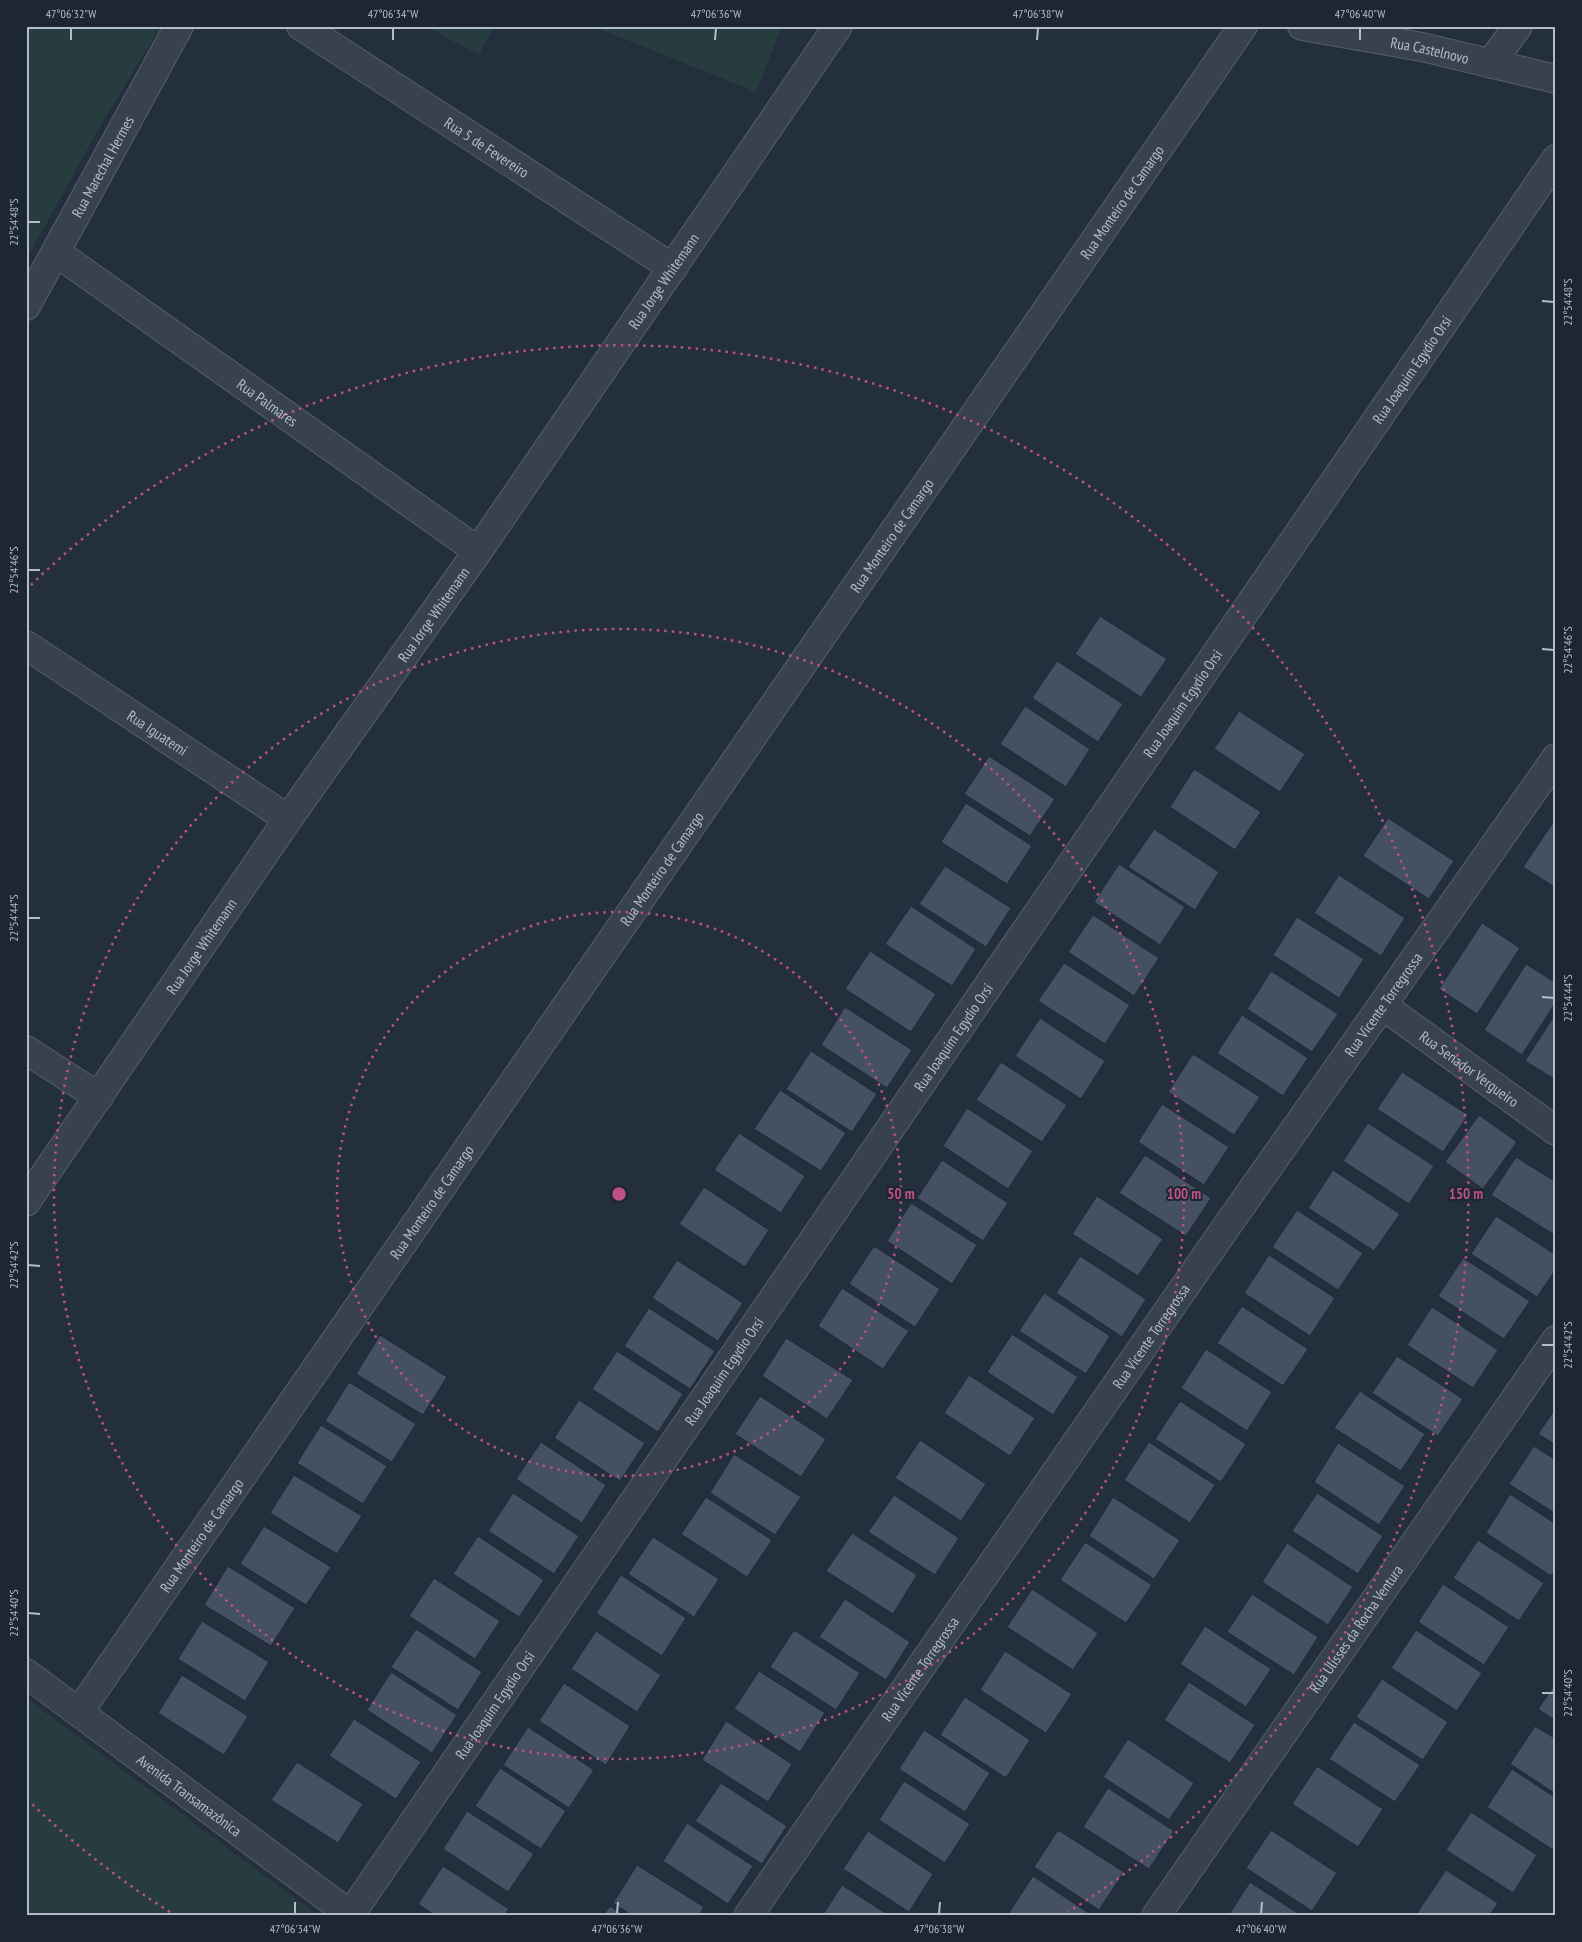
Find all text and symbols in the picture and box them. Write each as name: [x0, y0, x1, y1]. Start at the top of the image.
text: 47°06'32"W: [46, 6, 96, 21]
text: 47°06'34"W: [368, 6, 418, 21]
text: 47°06'36"W: [691, 6, 741, 21]
text: 47°06'38"W: [1013, 6, 1063, 21]
text: 47°06'40"W: [1335, 6, 1385, 21]
street label: Rua Castelnovo: [1389, 32, 1471, 67]
street label: Rua Marechal Hermes: [67, 112, 138, 221]
street label: Rua 5 de Fevereiro: [441, 113, 533, 182]
street label: Rua Monteiro de Camargo: [1076, 141, 1168, 263]
text: 22°54'48"S: [6, 198, 21, 246]
street label: Rua Jorge Whitemann: [624, 229, 703, 332]
text: 22°54'48"S: [1560, 278, 1575, 326]
street label: Rua Joaquim Egydio Orsi: [1368, 312, 1455, 427]
street label: Rua Palmares: [234, 374, 302, 430]
street label: Rua Monteiro de Camargo: [845, 475, 937, 596]
text: 22°54'46"S: [6, 546, 21, 594]
street label: Rua Jorge Whitemann: [393, 563, 473, 665]
text: 22°54'46"S: [1560, 626, 1575, 674]
street label: Rua Joaquim Egydio Orsi: [1138, 646, 1226, 761]
street label: Rua Iguatemi: [124, 705, 191, 759]
street label: Rua Monteiro de Camargo: [615, 808, 707, 929]
text: 22°54'44"S: [6, 894, 21, 942]
street label: Rua Jorge Whitemann: [162, 895, 240, 998]
street label: Rua Vicente Torregrossa: [1340, 949, 1426, 1060]
text: 22°54'44"S: [1560, 974, 1575, 1022]
street label: Rua Joaquim Egydio Orsi: [909, 979, 997, 1095]
street label: Rua Senador Vergueiro: [1416, 1026, 1523, 1111]
street label: Rua Monteiro de Camargo: [385, 1141, 477, 1262]
text: 50 m: [887, 1184, 915, 1203]
text: 100 m: [1167, 1184, 1201, 1203]
text: 150 m: [1449, 1184, 1483, 1203]
centre of rings: [610, 1185, 628, 1203]
text: 22°54'42"S: [6, 1241, 21, 1289]
street label: Rua Vicente Torregrossa: [1108, 1280, 1193, 1392]
street label: Rua Joaquim Egydio Orsi: [680, 1313, 767, 1429]
text: 22°54'42"S: [1560, 1321, 1575, 1369]
street label: Rua Monteiro de Camargo: [155, 1474, 247, 1596]
street label: Rua Ulisses da Rocha Ventura: [1305, 1561, 1407, 1696]
text: 22°54'40"S: [6, 1589, 21, 1637]
street label: Rua Vicente Torregrossa: [877, 1613, 962, 1725]
street label: Rua Joaquim Egydio Orsi: [451, 1647, 538, 1763]
text: 22°54'40"S: [1560, 1669, 1575, 1717]
street label: Avenida Transamazônica: [133, 1750, 246, 1840]
text: 47°06'34"W: [270, 1921, 320, 1936]
text: 47°06'36"W: [592, 1921, 642, 1936]
text: 47°06'38"W: [914, 1921, 964, 1936]
text: 47°06'40"W: [1236, 1921, 1286, 1936]

